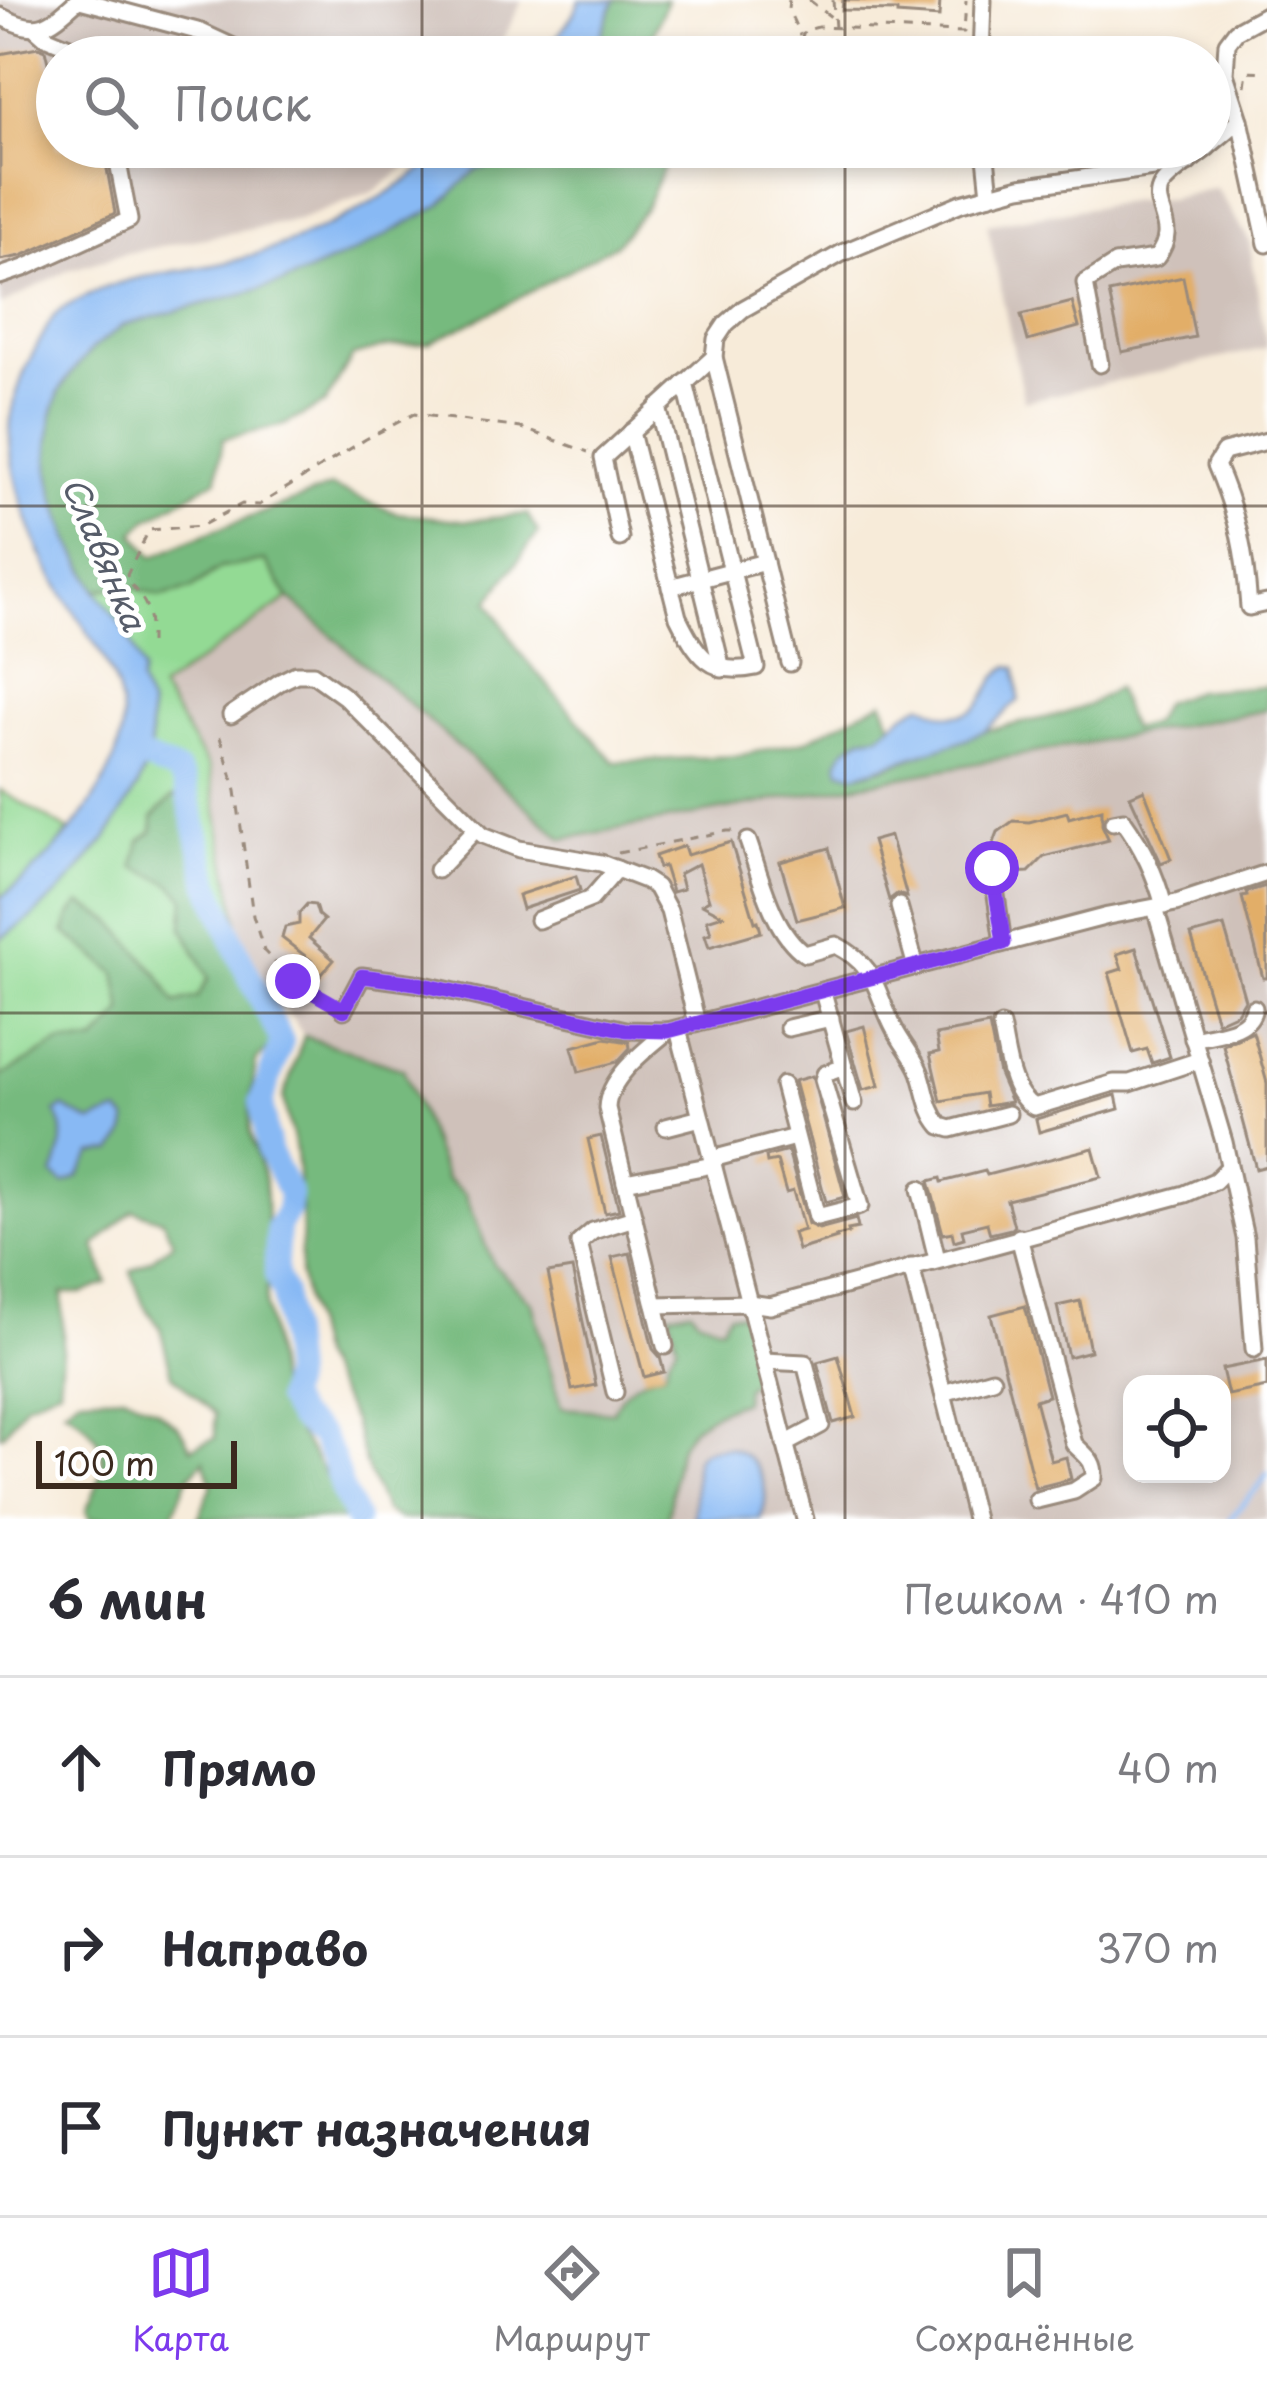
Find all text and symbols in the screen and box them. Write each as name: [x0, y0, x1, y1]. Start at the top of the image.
search box: [36, 36, 1231, 168]
text: Поиск: [174, 68, 311, 136]
icon: search: [78, 69, 144, 135]
water label: Славянка: [51, 468, 161, 639]
route start: [965, 841, 1019, 895]
route end: [266, 954, 320, 1008]
map controls: [1123, 1375, 1231, 1483]
button: locate: [1123, 1375, 1231, 1483]
scale bar: [36, 1435, 237, 1488]
text: 100 m: [54, 1437, 155, 1487]
text: 6 мин: [48, 1559, 207, 1636]
text: Пешком · 410 m: [903, 1568, 1219, 1627]
text: Прямо: [162, 1733, 316, 1801]
icon: ahead: [48, 1734, 114, 1800]
text: 40 m: [1117, 1737, 1219, 1796]
text: Направо: [162, 1913, 368, 1981]
icon: right: [48, 1914, 114, 1980]
text: 370 m: [1096, 1917, 1219, 1976]
text: Пункт назначения: [162, 2093, 592, 2161]
icon: arrive: [48, 2094, 114, 2160]
tab: Карта: [132, 2240, 229, 2362]
tab: Маршрут: [494, 2240, 650, 2362]
tab: Сохранённые: [914, 2240, 1135, 2362]

